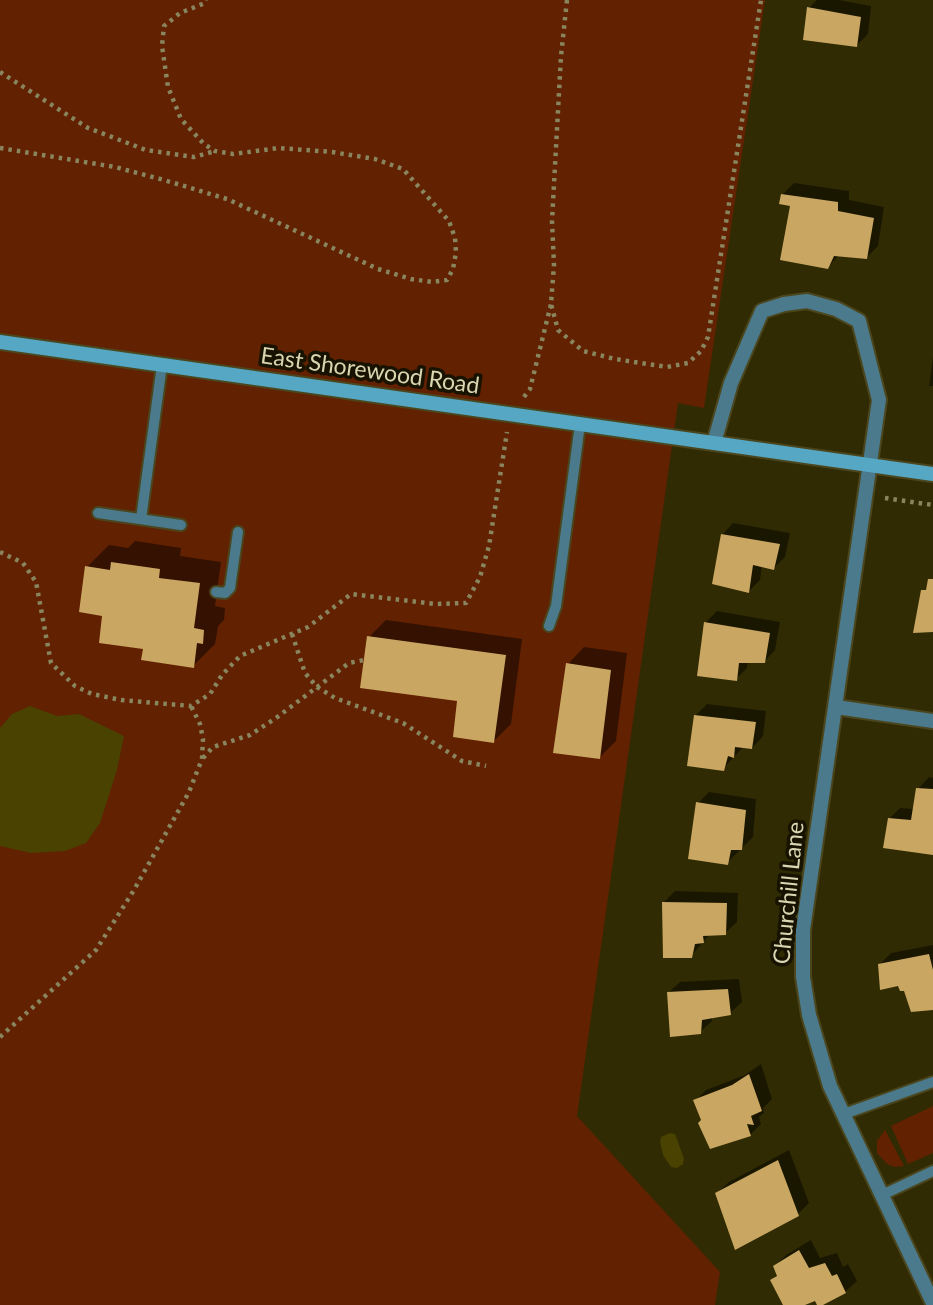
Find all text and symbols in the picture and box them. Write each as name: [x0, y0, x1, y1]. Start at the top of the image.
street label: East Shorewood Road: [259, 342, 481, 400]
street label: Churchill Lane: [768, 820, 810, 966]

